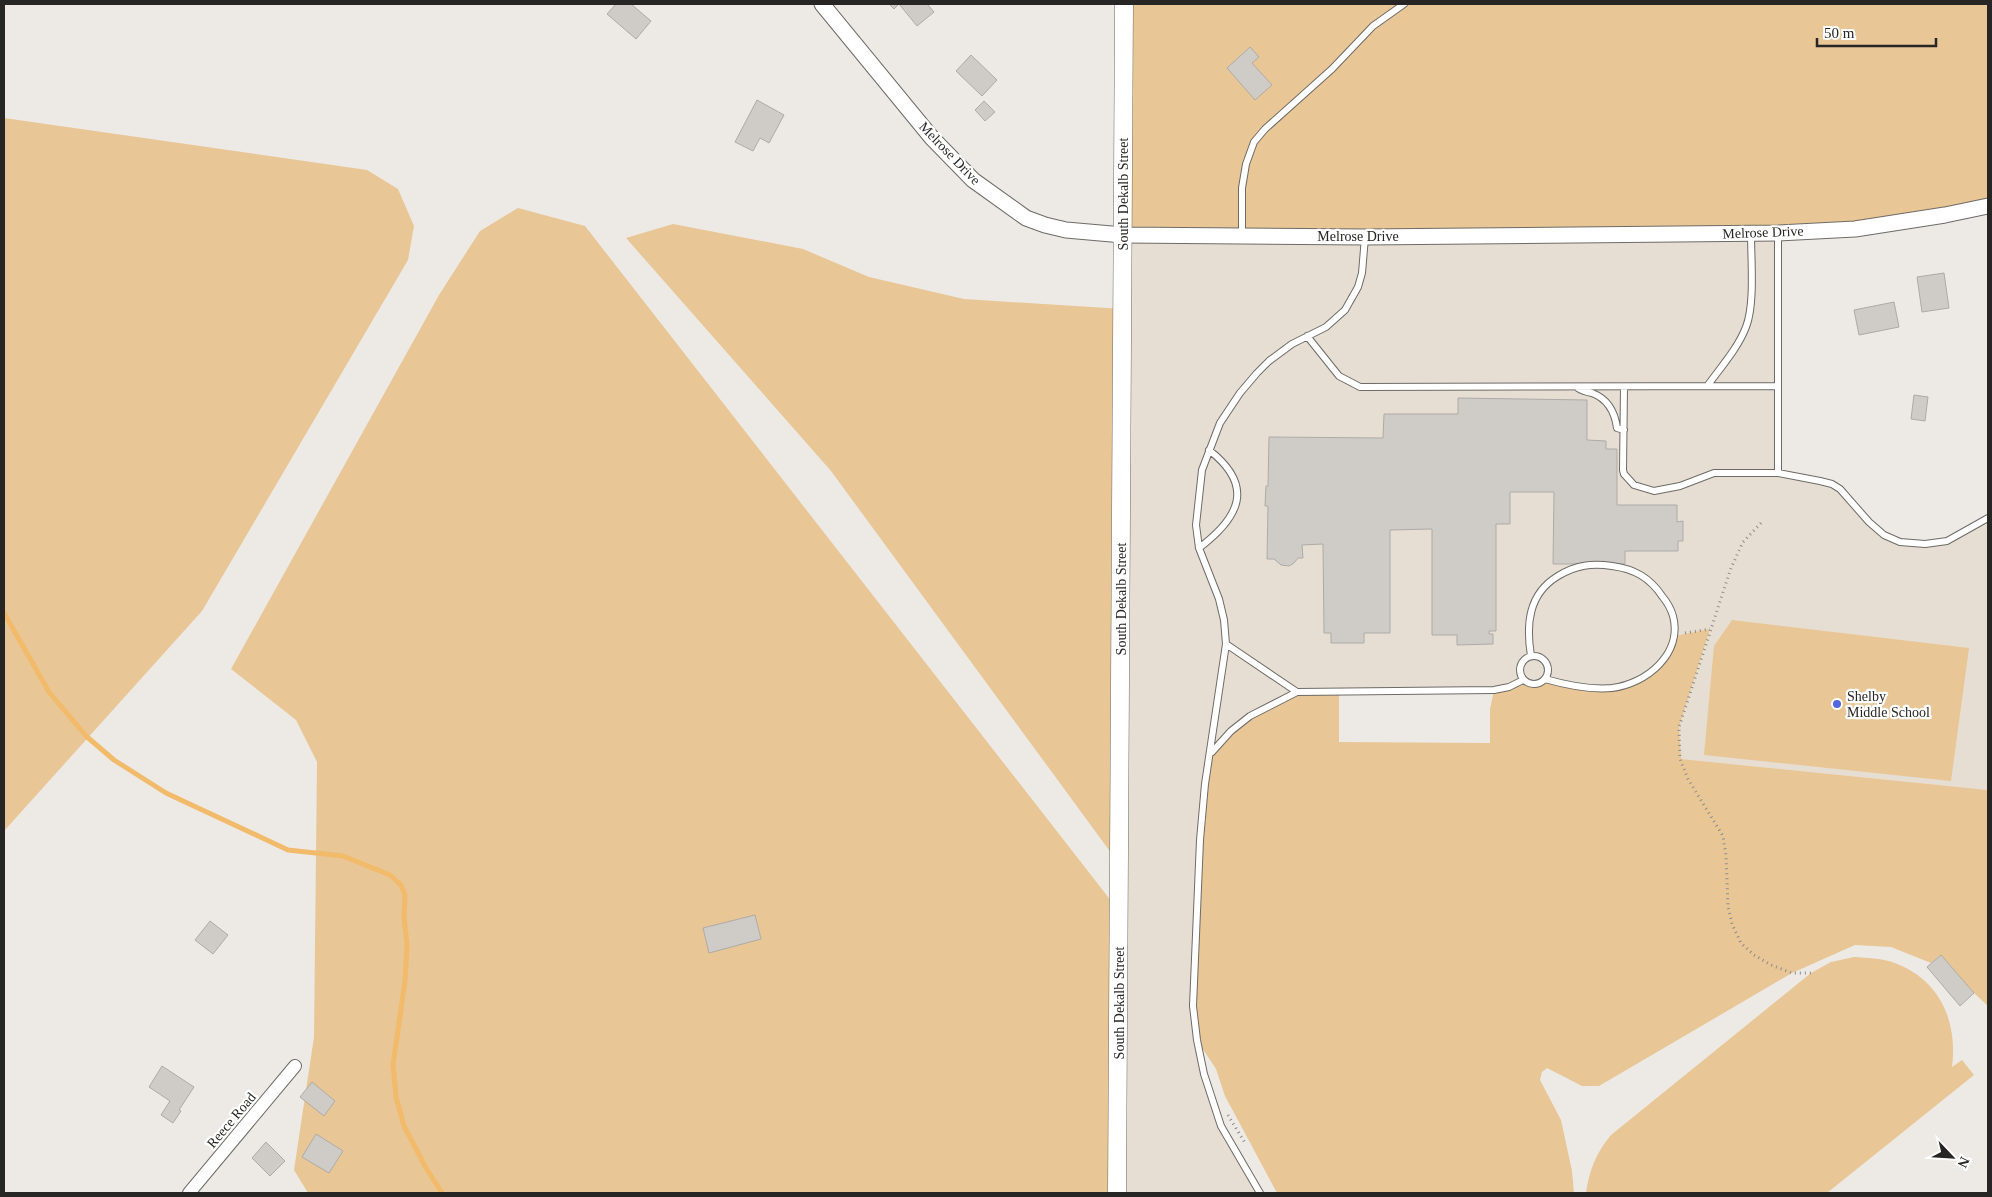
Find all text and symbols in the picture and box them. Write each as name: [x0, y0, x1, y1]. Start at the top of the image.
scale bar: [1817, 15, 1936, 47]
text: 50 m: [1824, 25, 1855, 41]
street label: Melrose Drive: [916, 119, 983, 188]
street label: South Dekalb Street: [1116, 138, 1131, 250]
street label: Melrose Drive: [1722, 224, 1804, 241]
street label: Melrose Drive: [1317, 229, 1399, 244]
street label: South Dekalb Street: [1114, 543, 1129, 655]
place label: Shelby Middle School: [1847, 689, 1930, 720]
marker: Shelby Middle School: [1831, 698, 1843, 710]
street label: South Dekalb Street: [1112, 947, 1127, 1059]
street label: Reece Road: [204, 1090, 259, 1151]
north arrow: [1927, 1132, 1977, 1182]
text: N: [1954, 1155, 1972, 1170]

